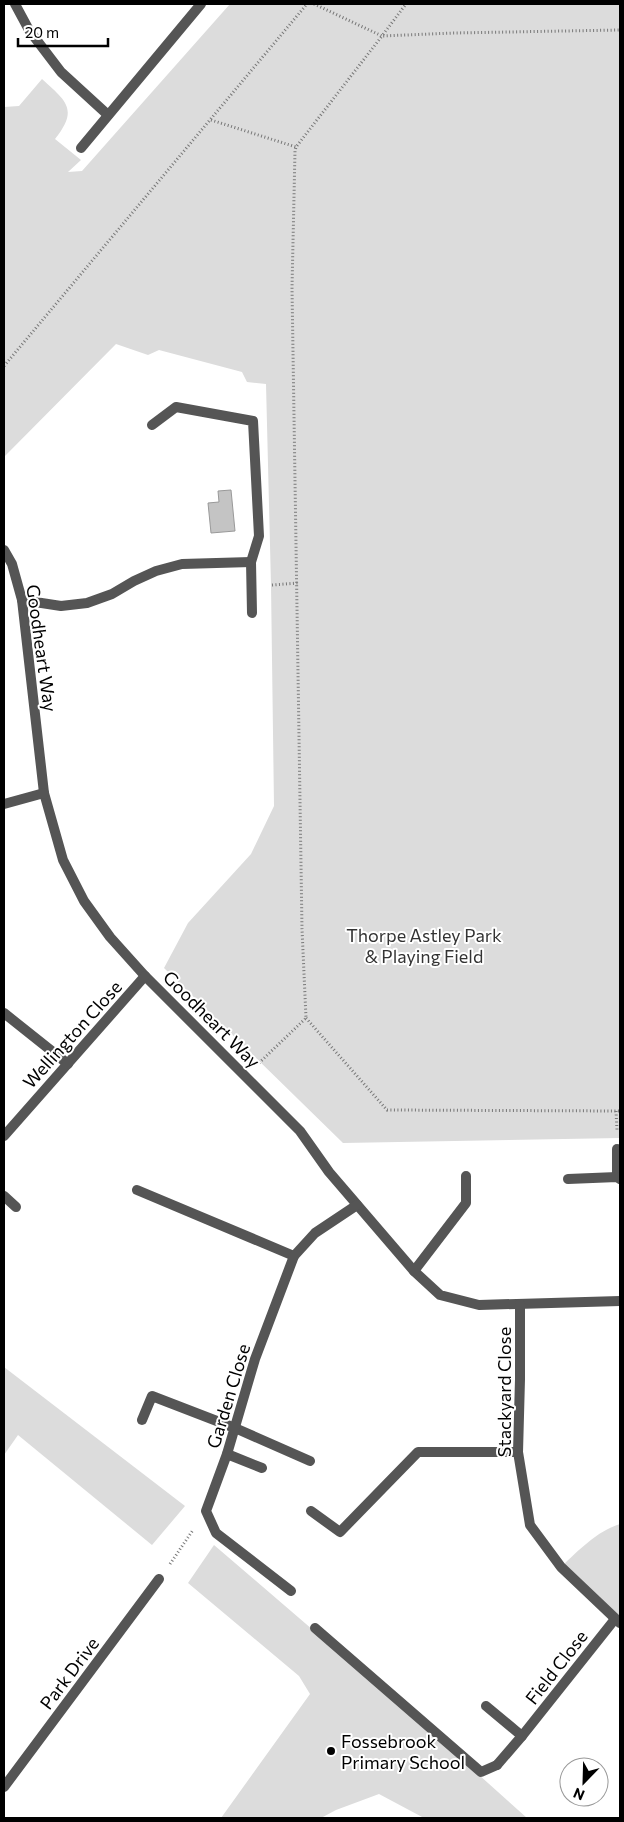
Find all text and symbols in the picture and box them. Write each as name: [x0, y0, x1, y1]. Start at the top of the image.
scale bar: [18, 15, 108, 47]
text: 20 m: [25, 23, 59, 41]
street label: Goodheart Way: [22, 583, 62, 713]
park label: Thorpe Astley Park & Playing Field: [346, 924, 502, 967]
street label: Goodheart Way: [159, 966, 265, 1072]
street label: Wellington Close: [18, 976, 126, 1092]
street label: Stackyard Close: [493, 1327, 515, 1457]
street label: Garden Close: [202, 1341, 254, 1451]
street label: Field Close: [520, 1626, 592, 1708]
street label: Park Drive: [35, 1633, 103, 1713]
place label: Fossebrook Primary School: [341, 1730, 465, 1773]
marker: Fossebrook Primary School: [325, 1745, 337, 1757]
north arrow: [559, 1757, 609, 1807]
text: N: [571, 1785, 587, 1804]

